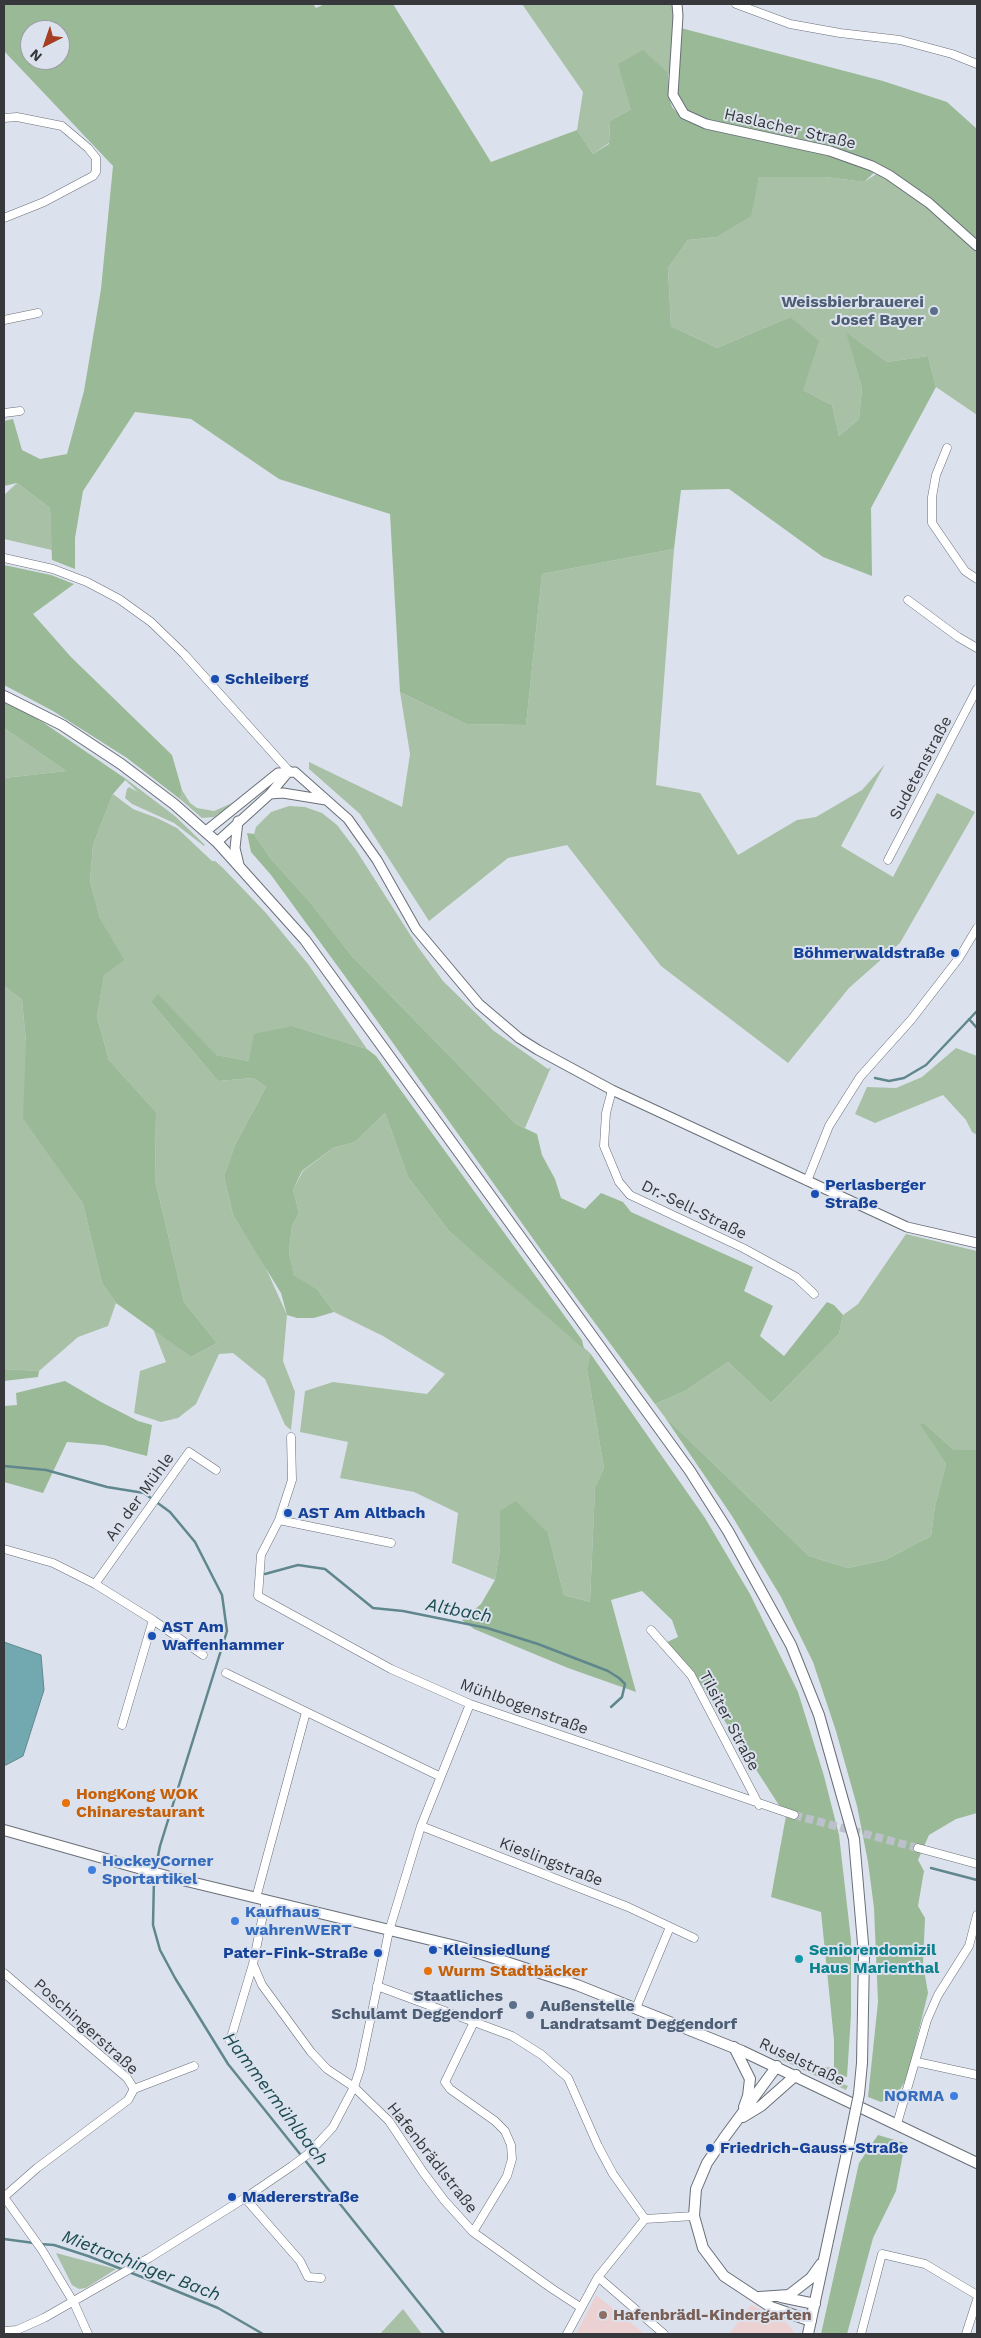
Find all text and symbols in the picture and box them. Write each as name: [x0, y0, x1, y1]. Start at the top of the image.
north arrow: [20, 20, 70, 70]
text: N: [27, 46, 45, 65]
street label: Haslacher Straße: [722, 105, 858, 153]
place label: Weissbierbrauerei Josef Bayer: [781, 292, 924, 330]
marker: Weissbierbrauerei Josef Bayer: [928, 305, 940, 317]
place label: Schleiberg: [225, 669, 308, 689]
marker: Schleiberg: [209, 673, 221, 685]
street label: Sudetenstraße: [886, 713, 956, 823]
place label: Böhmerwaldstraße: [793, 943, 945, 963]
marker: Böhmerwaldstraße: [949, 947, 961, 959]
place label: Perlasberger Straße: [825, 1175, 926, 1213]
street label: Dr.-Sell-Straße: [638, 1176, 750, 1244]
marker: Perlasberger Straße: [809, 1188, 821, 1200]
street label: An der Mühle: [101, 1449, 179, 1545]
place label: AST Am Altbach: [298, 1503, 426, 1523]
marker: AST Am Altbach: [282, 1507, 294, 1519]
water label: Altbach: [424, 1594, 494, 1628]
place label: AST Am Waffenhammer: [162, 1617, 284, 1655]
marker: AST Am Waffenhammer: [146, 1630, 158, 1642]
street label: Tilsiter Straße: [695, 1668, 763, 1774]
street label: Mühlbogenstraße: [457, 1675, 591, 1739]
place label: HongKong WOK Chinarestaurant: [76, 1784, 204, 1822]
marker: HongKong WOK Chinarestaurant: [60, 1797, 72, 1809]
street label: Kieslingstraße: [496, 1833, 606, 1891]
place label: HockeyCorner Sportartikel: [102, 1851, 213, 1889]
marker: HockeyCorner Sportartikel: [86, 1864, 98, 1876]
place label: Kaufhaus wahrenWERT: [245, 1902, 352, 1940]
marker: Kaufhaus wahrenWERT: [229, 1915, 241, 1927]
place label: Kleinsiedlung: [443, 1940, 550, 1960]
place label: Seniorendomizil Haus Marienthal: [809, 1940, 939, 1978]
place label: Pater-Fink-Straße: [223, 1943, 368, 1963]
marker: Kleinsiedlung: [427, 1944, 439, 1956]
marker: Pater-Fink-Straße: [372, 1947, 384, 1959]
marker: Seniorendomizil Haus Marienthal: [793, 1953, 805, 1965]
place label: Wurm Stadtbäcker: [438, 1961, 588, 1981]
marker: Wurm Stadtbäcker: [422, 1965, 434, 1977]
street label: Poschingerstraße: [30, 1975, 142, 2079]
place label: Staatliches Schulamt Deggendorf: [331, 1986, 503, 2024]
place label: Außenstelle Landratsamt Deggendorf: [540, 1996, 737, 2034]
marker: Staatliches Schulamt Deggendorf: [507, 1999, 519, 2011]
marker: Außenstelle Landratsamt Deggendorf: [524, 2009, 536, 2021]
water label: Hammermühlbach: [218, 2028, 332, 2170]
street label: Ruselstraße: [756, 2034, 848, 2090]
place label: NORMA: [884, 2086, 944, 2106]
marker: NORMA: [948, 2090, 960, 2102]
street label: Hafenbrädlstraße: [383, 2099, 481, 2217]
place label: Friedrich-Gauss-Straße: [720, 2138, 908, 2158]
marker: Friedrich-Gauss-Straße: [704, 2142, 716, 2154]
place label: Madererstraße: [242, 2187, 359, 2207]
marker: Madererstraße: [226, 2191, 238, 2203]
water label: Mietrachinger Bach: [59, 2226, 223, 2306]
place label: Hafenbrädl-Kindergarten: [613, 2305, 812, 2325]
marker: Hafenbrädl-Kindergarten: [597, 2309, 609, 2321]

